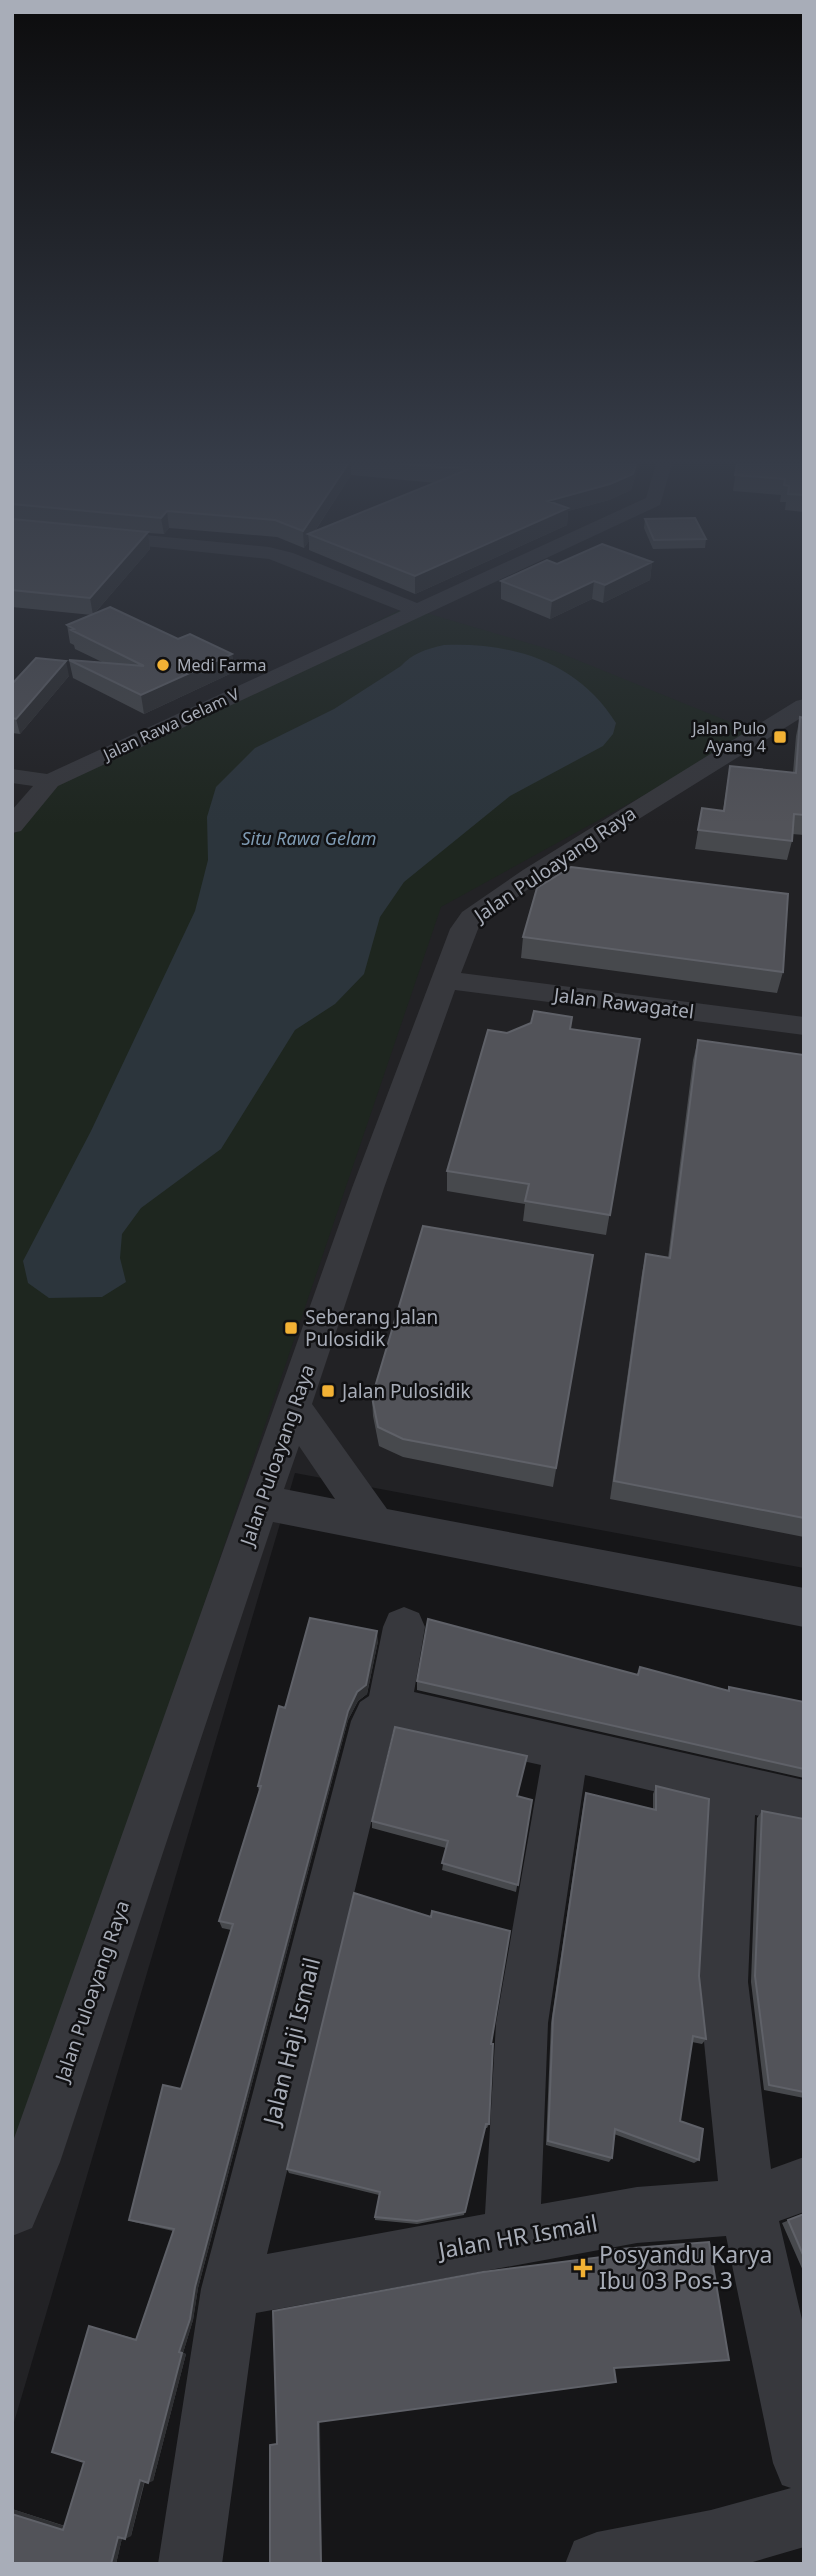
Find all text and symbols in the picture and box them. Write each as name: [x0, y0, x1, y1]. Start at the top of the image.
place label: Medi Farma: [177, 654, 267, 676]
marker: Medi Farma: [155, 657, 171, 673]
street label: Jalan Rawa Gelam V: [98, 683, 243, 766]
place label: Jalan Pulo Ayang 4: [690, 717, 766, 757]
marker: Jalan Pulo Ayang 4: [772, 729, 788, 745]
street label: Jalan Puloayang Raya: [467, 800, 641, 929]
water label: Situ Rawa Gelam: [241, 826, 377, 850]
street label: Jalan Rawagatel: [550, 981, 696, 1024]
place label: Seberang Jalan Pulosidik: [305, 1304, 438, 1352]
marker: Seberang Jalan Pulosidik: [283, 1320, 299, 1336]
street label: Jalan Puloayang Raya: [233, 1361, 320, 1551]
place label: Jalan Pulosidik: [340, 1378, 470, 1404]
marker: Jalan Pulosidik: [320, 1383, 336, 1399]
street label: Jalan Puloayang Raya: [48, 1897, 135, 2087]
street label: Jalan Haji Ismail: [254, 1954, 327, 2130]
street label: Jalan HR Ismail: [434, 2206, 600, 2266]
place label: Posyandu Karya Ibu 03 Pos-3: [599, 2238, 772, 2296]
marker: Posyandu Karya Ibu 03 Pos-3: [573, 2258, 593, 2278]

